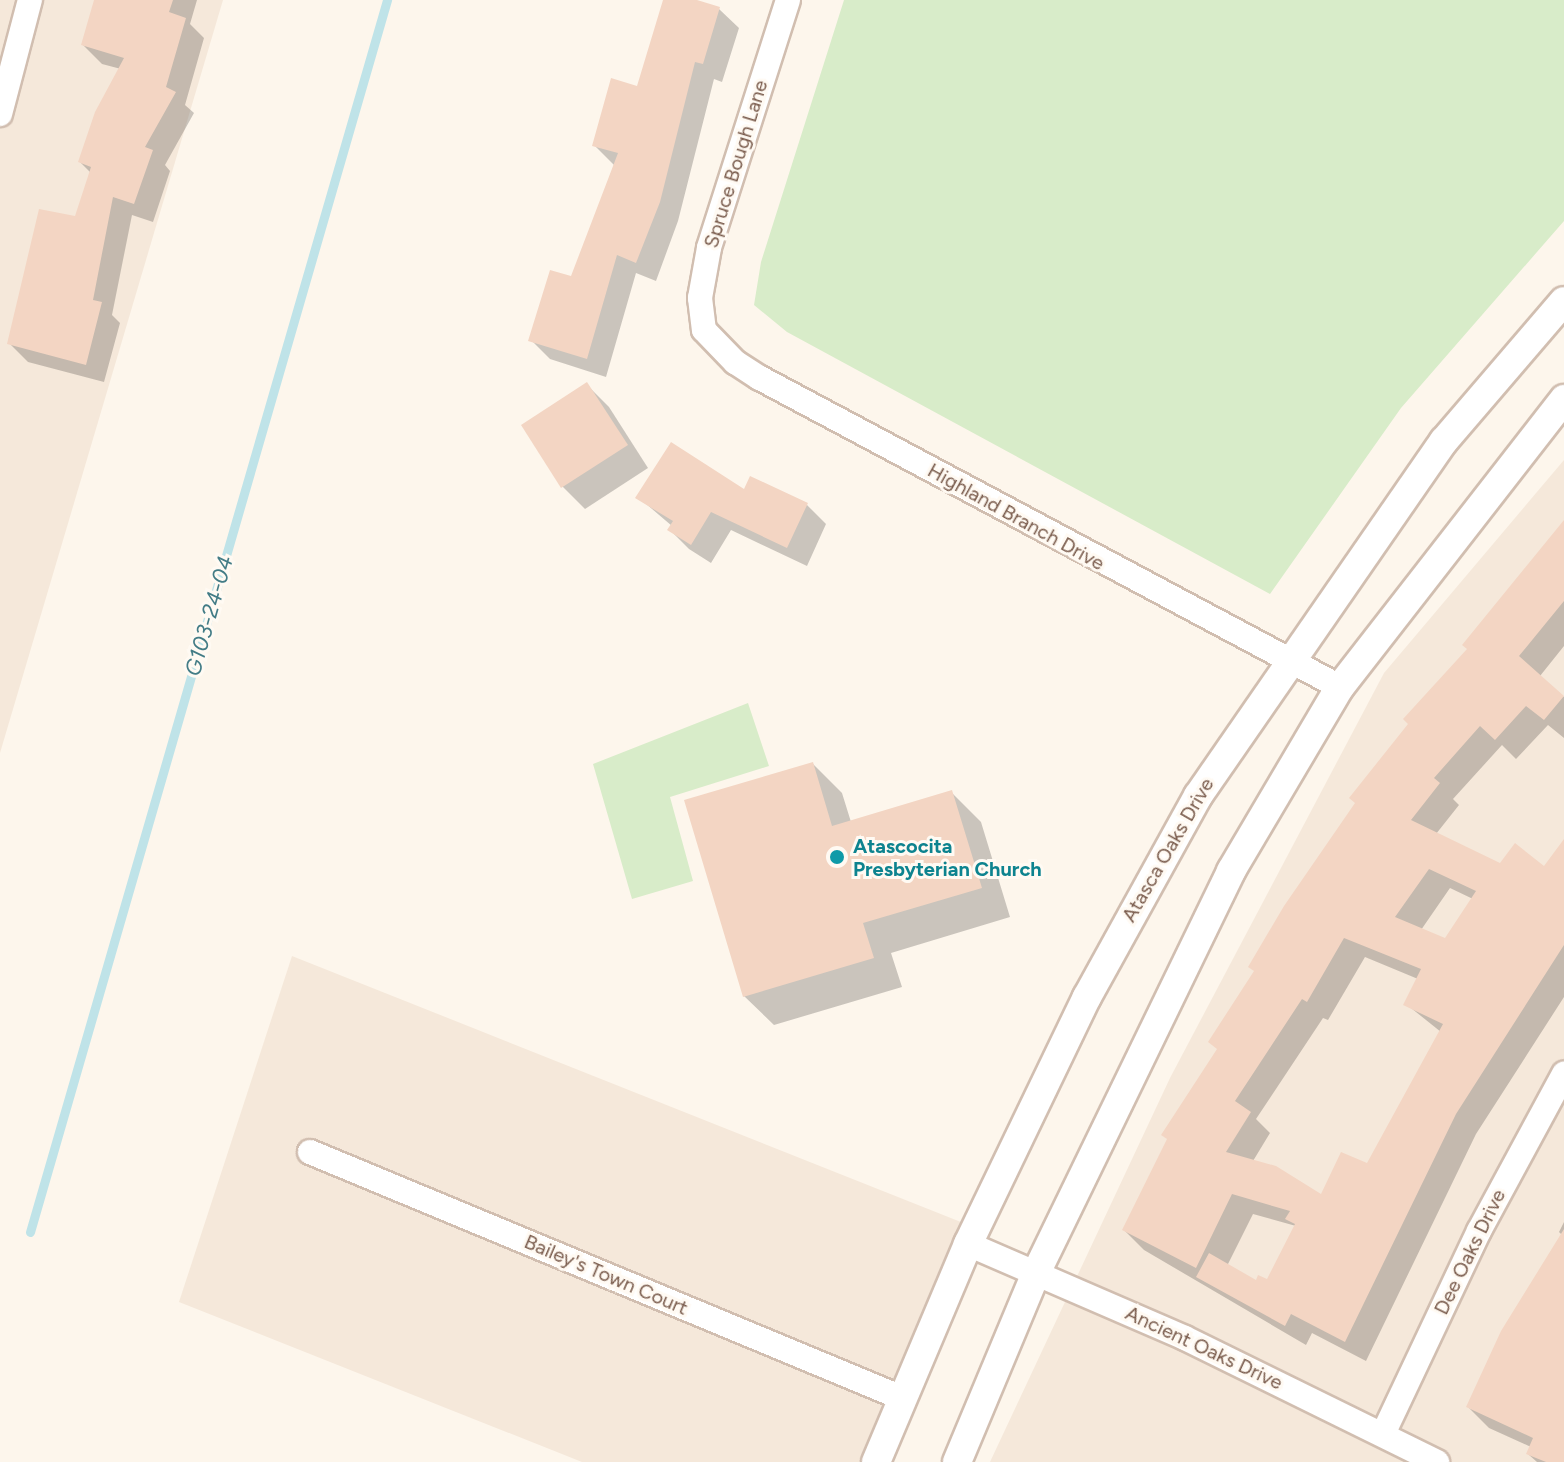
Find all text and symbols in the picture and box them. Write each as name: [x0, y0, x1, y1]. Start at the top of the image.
street label: Spruce Bough Lane: [699, 77, 773, 251]
street label: Highland Branch Drive: [923, 458, 1109, 576]
water label: G103-24-04: [179, 553, 239, 679]
street label: Atasca Oaks Drive: [1117, 774, 1219, 926]
place label: Atascocita Presbyterian Church: [853, 834, 1042, 881]
marker: Atascocita Presbyterian Church: [828, 848, 846, 866]
street label: Dee Oaks Drive: [1429, 1185, 1511, 1319]
street label: Bailey's Town Court: [521, 1230, 691, 1320]
street label: Ancient Oaks Drive: [1122, 1301, 1286, 1395]

